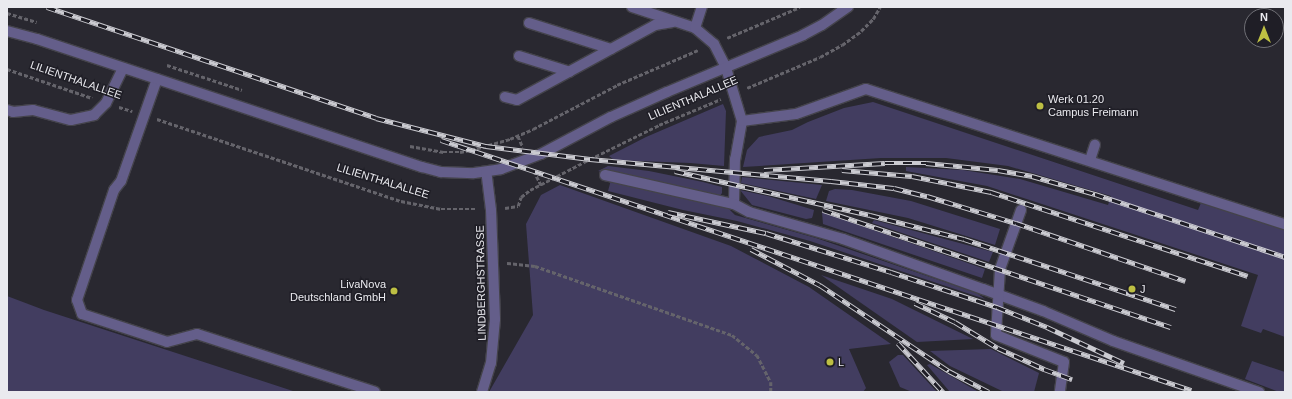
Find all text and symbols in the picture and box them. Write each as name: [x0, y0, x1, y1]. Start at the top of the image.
north arrow: [1244, 8, 1284, 48]
text: N: [1260, 11, 1268, 23]
street label: LILIENTHALALLEE: [28, 58, 124, 102]
street label: LILIENTHALALLEE: [646, 73, 740, 123]
place label: Werk 01.20 Campus Freimann: [1048, 93, 1138, 119]
marker: Werk 01.20 Campus Freimann: [1035, 101, 1045, 111]
street label: LILIENTHALALLEE: [335, 161, 431, 201]
street label: LINDBERGHSTRASSE: [473, 225, 489, 341]
place label: LivaNova Deutschland GmbH: [290, 278, 386, 304]
place label: J: [1140, 282, 1146, 296]
marker: J: [1127, 284, 1137, 294]
marker: LivaNova Deutschland GmbH: [389, 286, 399, 296]
place label: L: [838, 355, 844, 369]
marker: L: [825, 357, 835, 367]

